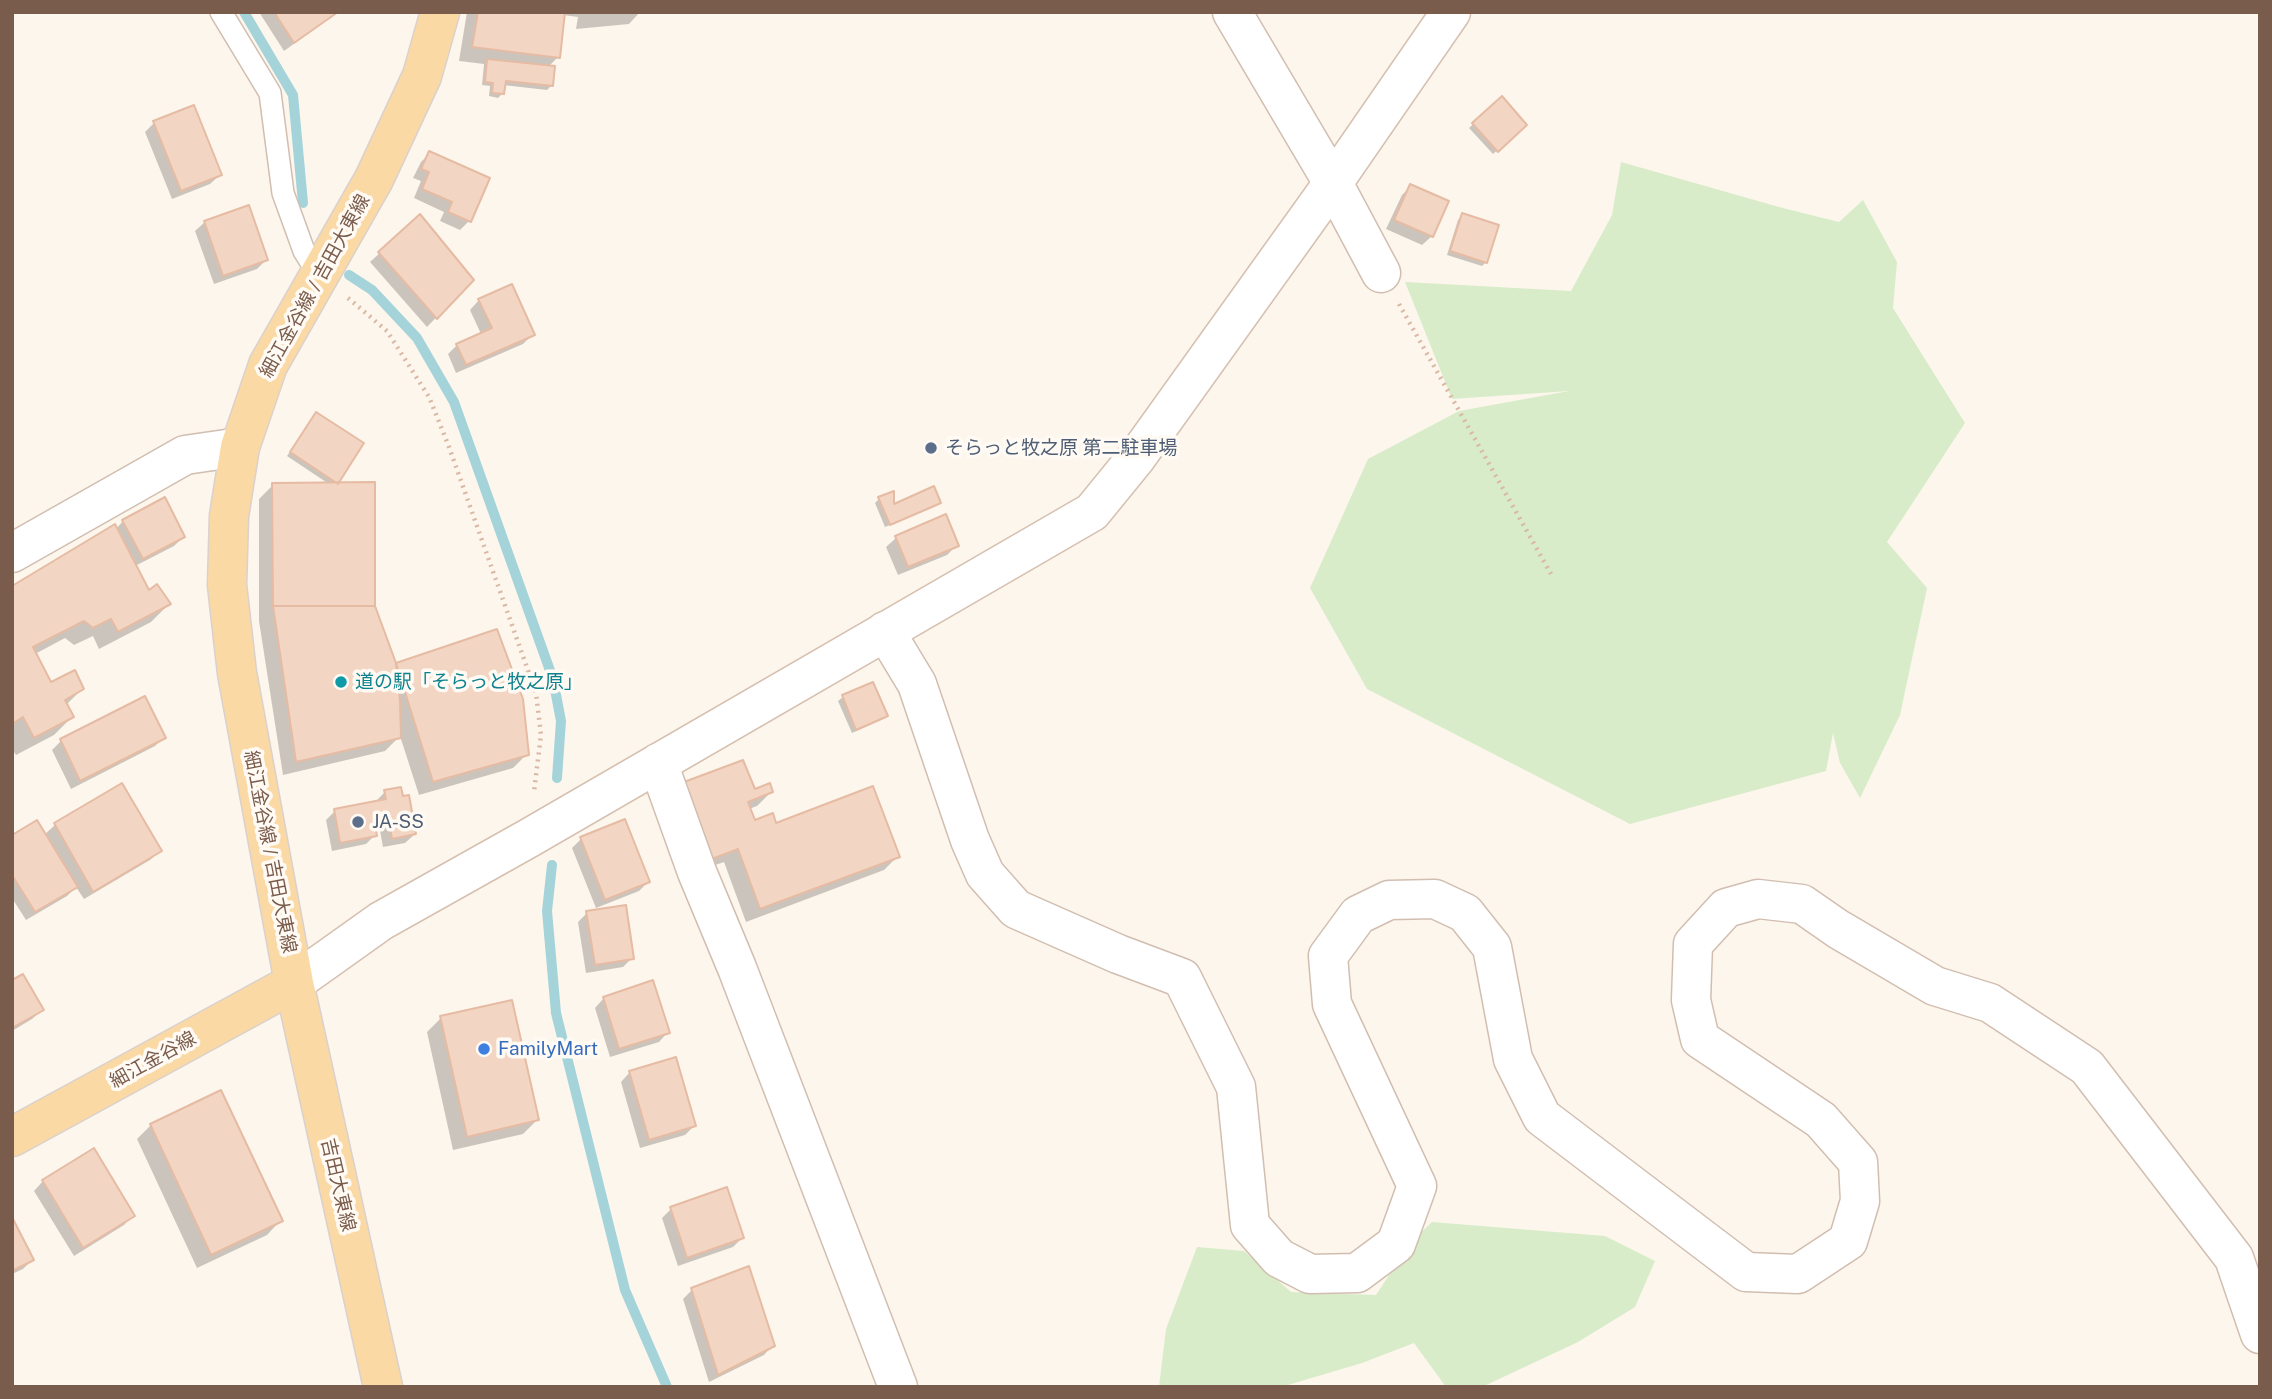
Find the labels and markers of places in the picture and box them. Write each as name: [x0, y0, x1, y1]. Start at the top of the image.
place label: そらっと牧之原 第二駐車場: [945, 437, 1178, 459]
marker: そらっと牧之原 第二駐車場: [923, 440, 939, 456]
place label: 道の駅「そらっと牧之原」: [355, 671, 583, 693]
marker: 道の駅「そらっと牧之原」: [333, 674, 349, 690]
place label: JA-SS: [372, 811, 424, 833]
marker: JA-SS: [350, 814, 366, 830]
place label: FamilyMart: [498, 1038, 598, 1060]
marker: FamilyMart: [476, 1041, 492, 1057]

